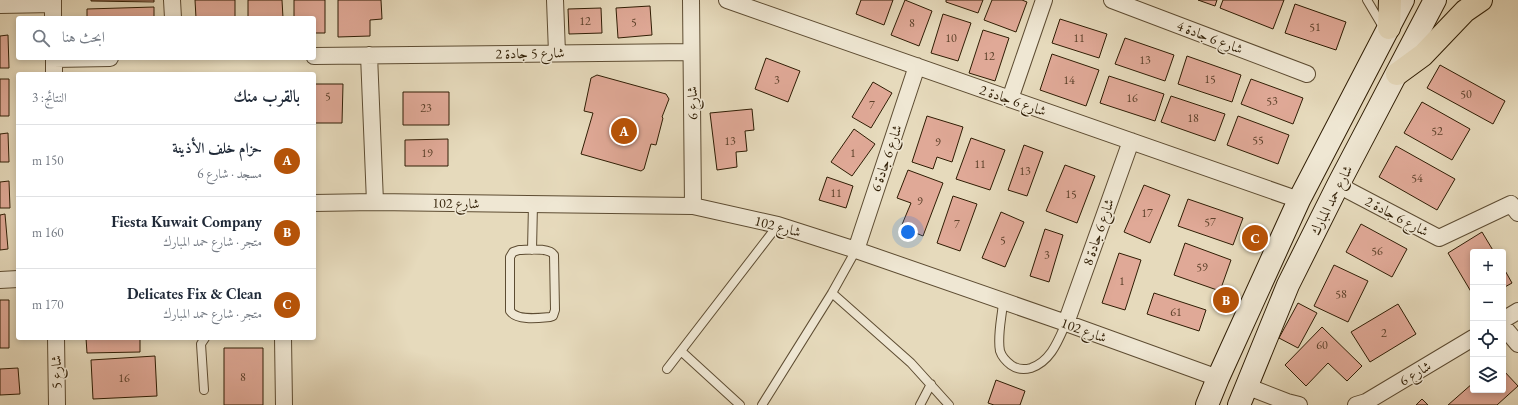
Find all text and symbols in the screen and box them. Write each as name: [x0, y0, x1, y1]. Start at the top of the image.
house number: 12: [579, 13, 591, 29]
house number: 5: [631, 14, 637, 30]
house number: 8: [909, 15, 915, 31]
search box: [16, 16, 316, 60]
street label: شارع 6 جادة 4: [1173, 16, 1246, 61]
house number: 51: [1309, 19, 1321, 35]
icon: search: [30, 27, 52, 49]
text: ابحث هنا: [62, 27, 105, 46]
house number: 10: [945, 30, 957, 46]
house number: 11: [1073, 30, 1085, 46]
street label: شارع 5 جادة 2: [495, 43, 565, 66]
house number: 12: [983, 48, 995, 64]
house number: 13: [1139, 52, 1151, 68]
house number: 15: [1204, 71, 1216, 87]
house number: 3: [774, 72, 780, 88]
house number: 14: [1063, 72, 1075, 88]
street label: شارع 6 جادة 2: [976, 80, 1049, 123]
text: بالقرب منك: [233, 85, 300, 107]
street label: شارع 6: [683, 86, 704, 120]
house number: 50: [1460, 86, 1472, 102]
house number: 5: [325, 88, 331, 104]
text: النتائج: 3: [32, 89, 67, 106]
house number: 16: [1126, 90, 1138, 106]
house number: 53: [1266, 93, 1278, 109]
house number: 7: [869, 97, 875, 113]
house number: 23: [420, 100, 432, 116]
house number: 18: [1187, 110, 1199, 126]
pin: A: [611, 116, 637, 146]
street label: شارع 6 جادة 6: [866, 122, 909, 195]
house number: 52: [1431, 123, 1443, 139]
house number: 55: [1252, 132, 1264, 148]
house number: 13: [724, 133, 736, 149]
house number: 9: [935, 134, 941, 150]
text: حزام خلف الأذينة: [172, 138, 262, 157]
house number: 19: [421, 145, 433, 161]
house number: 1: [850, 145, 856, 161]
text: 150 m: [32, 152, 63, 169]
text: A: [282, 152, 292, 169]
house number: 11: [974, 156, 986, 172]
street label: شارع حمد المبارك: [1306, 162, 1359, 239]
house number: 13: [1019, 163, 1031, 179]
text: مسجد · شارع 6: [197, 165, 262, 182]
house number: 54: [1411, 170, 1423, 186]
house number: 11: [830, 185, 842, 201]
house number: 15: [1065, 186, 1077, 202]
street label: شارع 6 جادة 2: [1361, 192, 1432, 243]
house number: 9: [917, 193, 923, 209]
street label: شارع 102: [432, 194, 480, 215]
street label: شارع 6 جادة 8: [1078, 196, 1121, 269]
house number: 17: [1141, 205, 1153, 221]
street label: شارع 102: [752, 211, 803, 244]
text: Fiesta Kuwait Company: [111, 212, 262, 231]
house number: 57: [1204, 214, 1216, 230]
house number: 7: [954, 216, 960, 232]
your location: [898, 222, 918, 242]
pin: C: [1242, 223, 1268, 253]
text: 160 m: [32, 224, 63, 241]
text: B: [283, 224, 291, 241]
house number: 5: [1000, 232, 1006, 248]
text: متجر · شارع حمد المبارك: [163, 233, 262, 250]
house number: 56: [1371, 243, 1383, 259]
house number: 3: [1044, 247, 1050, 263]
map controls: [1470, 249, 1506, 393]
button: +: [1470, 249, 1506, 285]
house number: 59: [1196, 259, 1208, 275]
house number: 1: [1119, 273, 1125, 289]
text: Delicates Fix & Clean: [127, 284, 262, 303]
pin: B: [1213, 285, 1239, 315]
button: −: [1470, 285, 1506, 321]
house number: 58: [1335, 286, 1347, 302]
text: 170 m: [32, 296, 63, 313]
text: C: [282, 296, 292, 313]
house number: 61: [1170, 304, 1182, 320]
text: متجر · شارع حمد المبارك: [163, 305, 262, 322]
street label: شارع 102: [1058, 313, 1109, 349]
button: locate: [1470, 321, 1506, 357]
house number: 2: [1381, 325, 1387, 341]
house number: 60: [1316, 337, 1328, 353]
street label: شارع 5: [47, 355, 68, 389]
street label: شارع 6: [1396, 357, 1436, 392]
button: layers: [1470, 357, 1506, 393]
house number: 8: [240, 369, 246, 385]
house number: 16: [118, 370, 130, 386]

